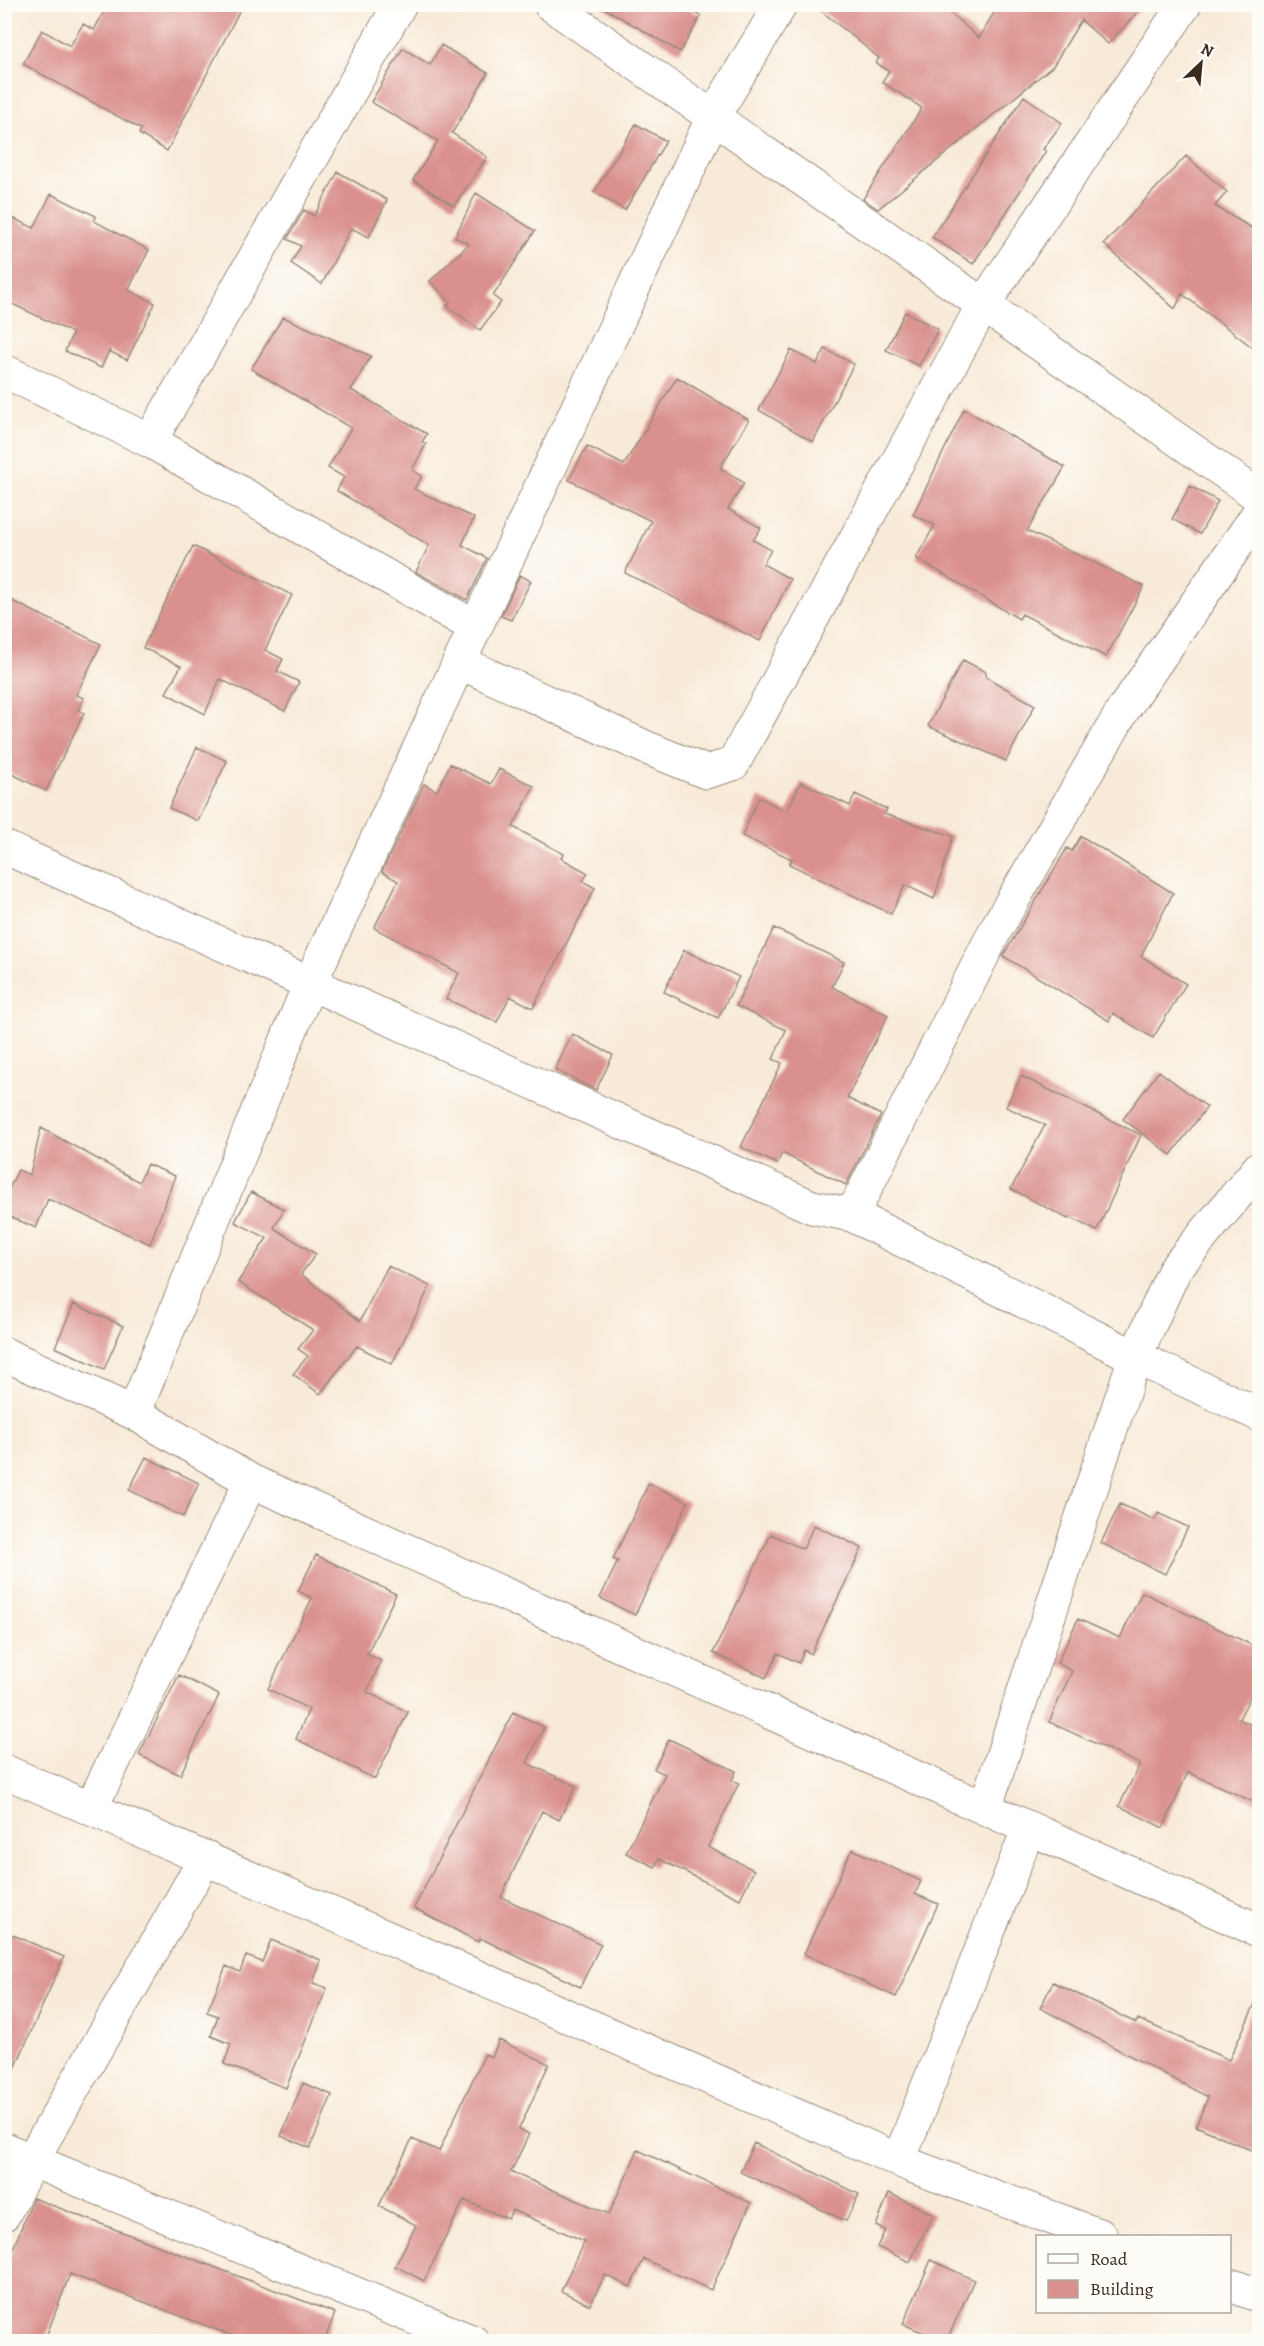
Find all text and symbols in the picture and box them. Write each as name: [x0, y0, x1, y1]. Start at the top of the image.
north arrow: [1171, 33, 1231, 93]
text: N: [1197, 38, 1218, 63]
legend: [1036, 2235, 1231, 2313]
text: Road: [1090, 2247, 1128, 2271]
text: Building: [1090, 2277, 1154, 2301]

